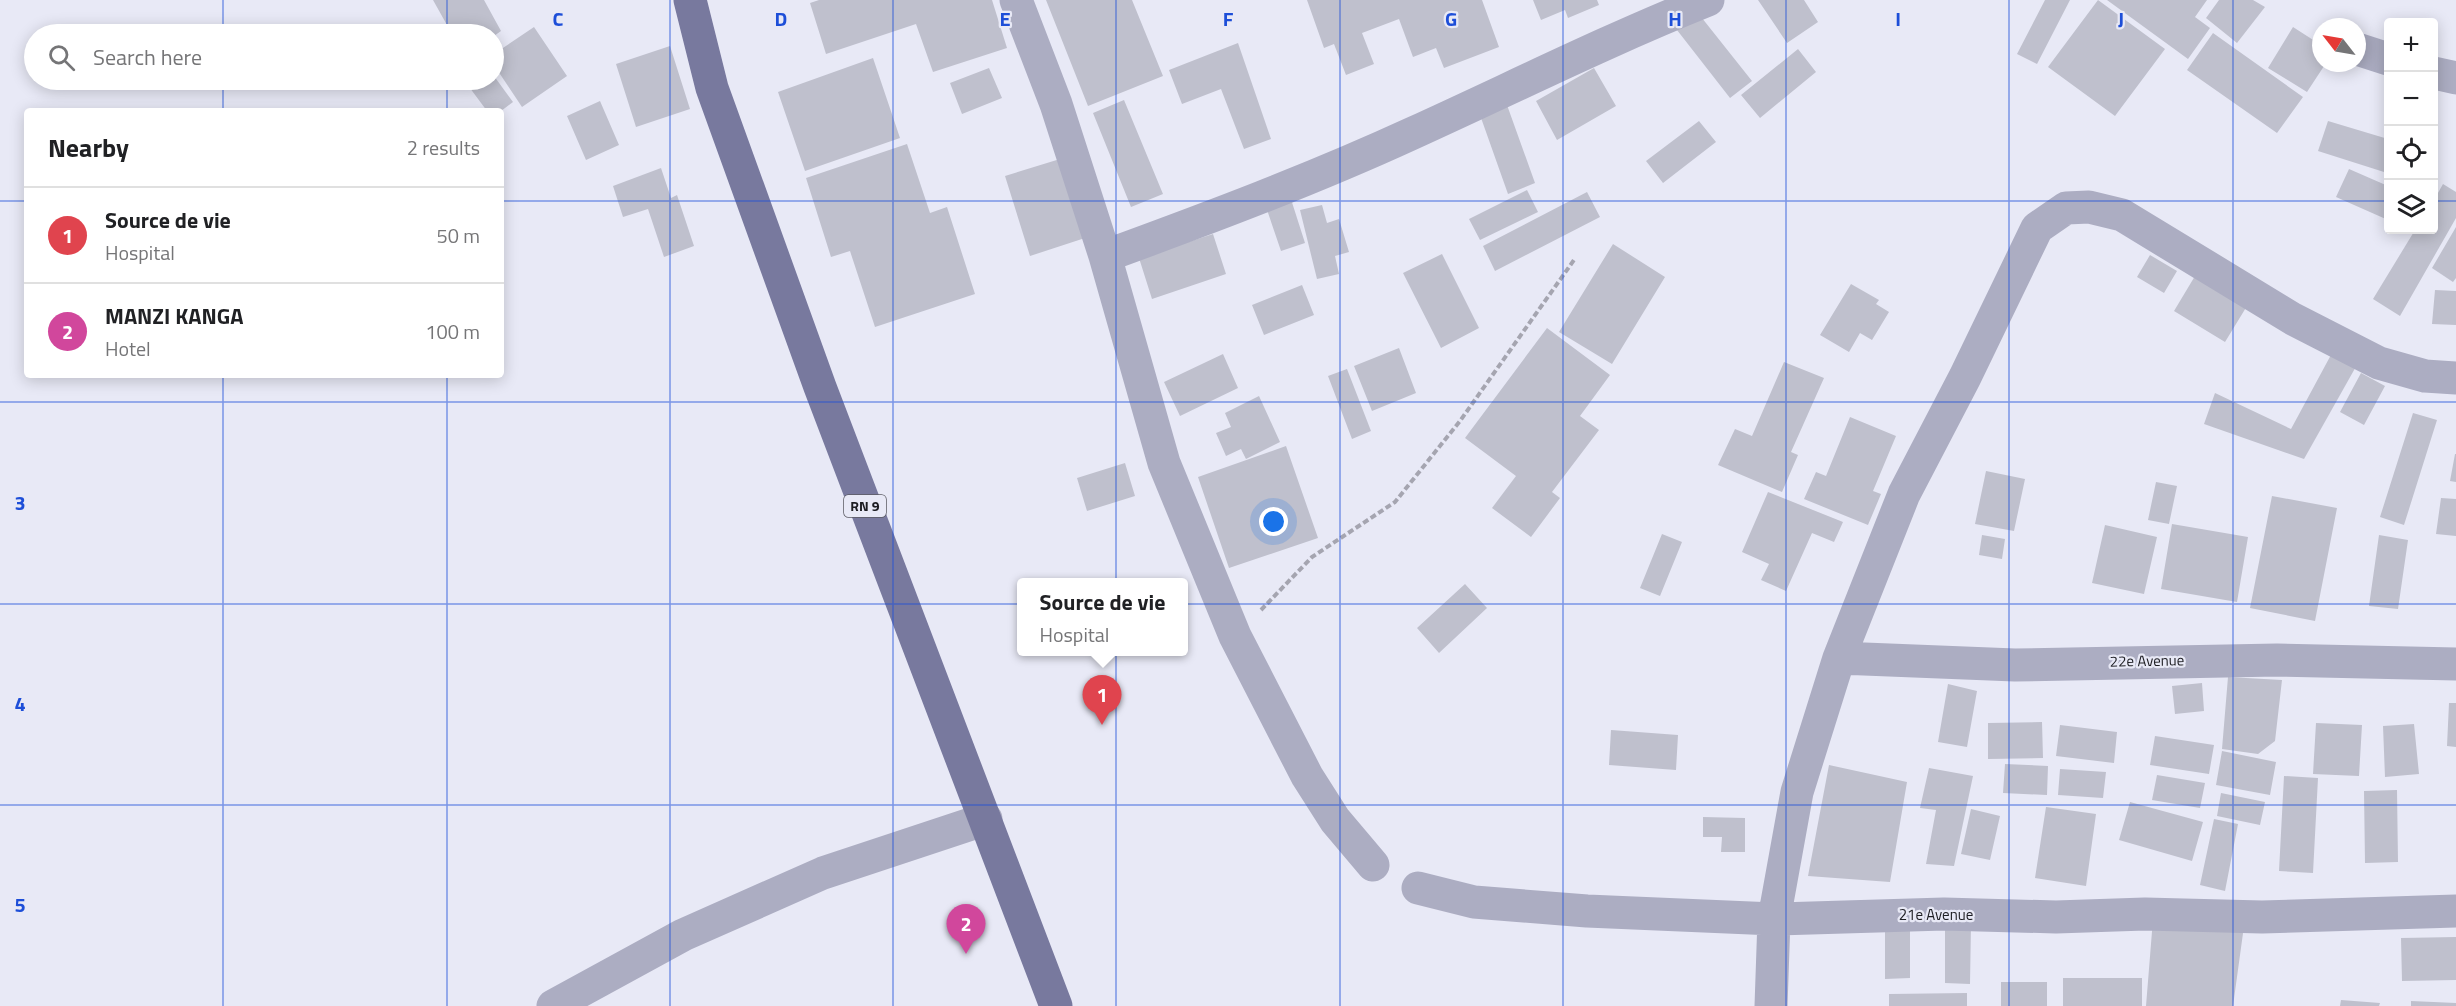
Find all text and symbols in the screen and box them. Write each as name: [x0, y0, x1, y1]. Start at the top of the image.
text: C: [553, 3, 564, 34]
text: D: [775, 3, 787, 34]
text: E: [999, 3, 1011, 34]
text: F: [1223, 3, 1234, 34]
text: G: [1445, 3, 1457, 34]
text: H: [1668, 3, 1682, 34]
text: I: [1895, 3, 1901, 34]
text: J: [2118, 3, 2124, 34]
north arrow: [2312, 18, 2366, 72]
map controls: [2384, 18, 2438, 234]
button: +: [2384, 18, 2438, 72]
search box: [24, 24, 504, 90]
text: Search here: [93, 40, 202, 74]
icon: search: [45, 41, 78, 74]
button: −: [2384, 72, 2438, 126]
button: locate: [2384, 126, 2438, 180]
text: Nearby: [48, 128, 129, 167]
text: 2 results: [407, 132, 480, 163]
button: layers: [2384, 180, 2438, 234]
text: Source de vie: [105, 203, 231, 237]
text: 1: [62, 220, 73, 251]
text: 50 m: [436, 220, 480, 251]
text: Hospital: [105, 237, 175, 268]
text: MANZI KANGA: [105, 299, 243, 333]
text: 2: [62, 316, 73, 347]
text: 100 m: [425, 316, 480, 347]
text: Hotel: [105, 333, 151, 364]
text: 3: [14, 487, 26, 518]
road number: RN 9: [844, 495, 886, 517]
your location: [1259, 507, 1288, 536]
popup: [1017, 578, 1188, 656]
text: Source de vie: [1040, 585, 1165, 619]
text: Hospital: [1040, 619, 1109, 650]
street label: 22e Avenue: [2109, 648, 2184, 673]
pin: 1: [1082, 676, 1122, 725]
text: 4: [14, 688, 26, 719]
text: 5: [14, 889, 26, 920]
street label: 21e Avenue: [1899, 903, 1973, 926]
pin: 2: [946, 904, 986, 954]

